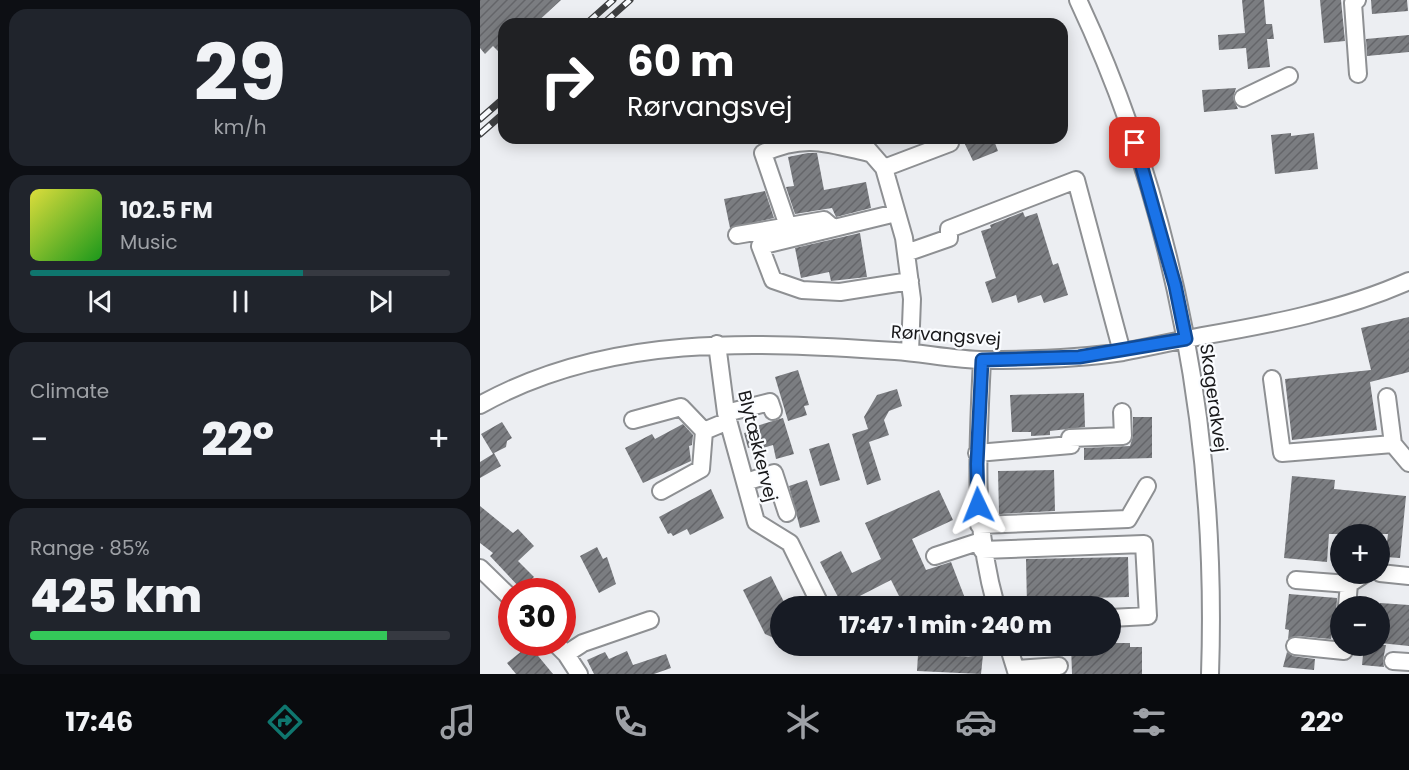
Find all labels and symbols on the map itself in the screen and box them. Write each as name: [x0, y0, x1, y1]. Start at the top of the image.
pin: [1109, 117, 1160, 168]
street label: Rørvangsvej: [890, 319, 1002, 351]
street label: Skagerakvej: [1194, 342, 1234, 454]
street label: Blytækkervej: [732, 388, 784, 504]
position arrow: [946, 473, 1010, 537]
speed limit sign: 30: [498, 578, 576, 656]

